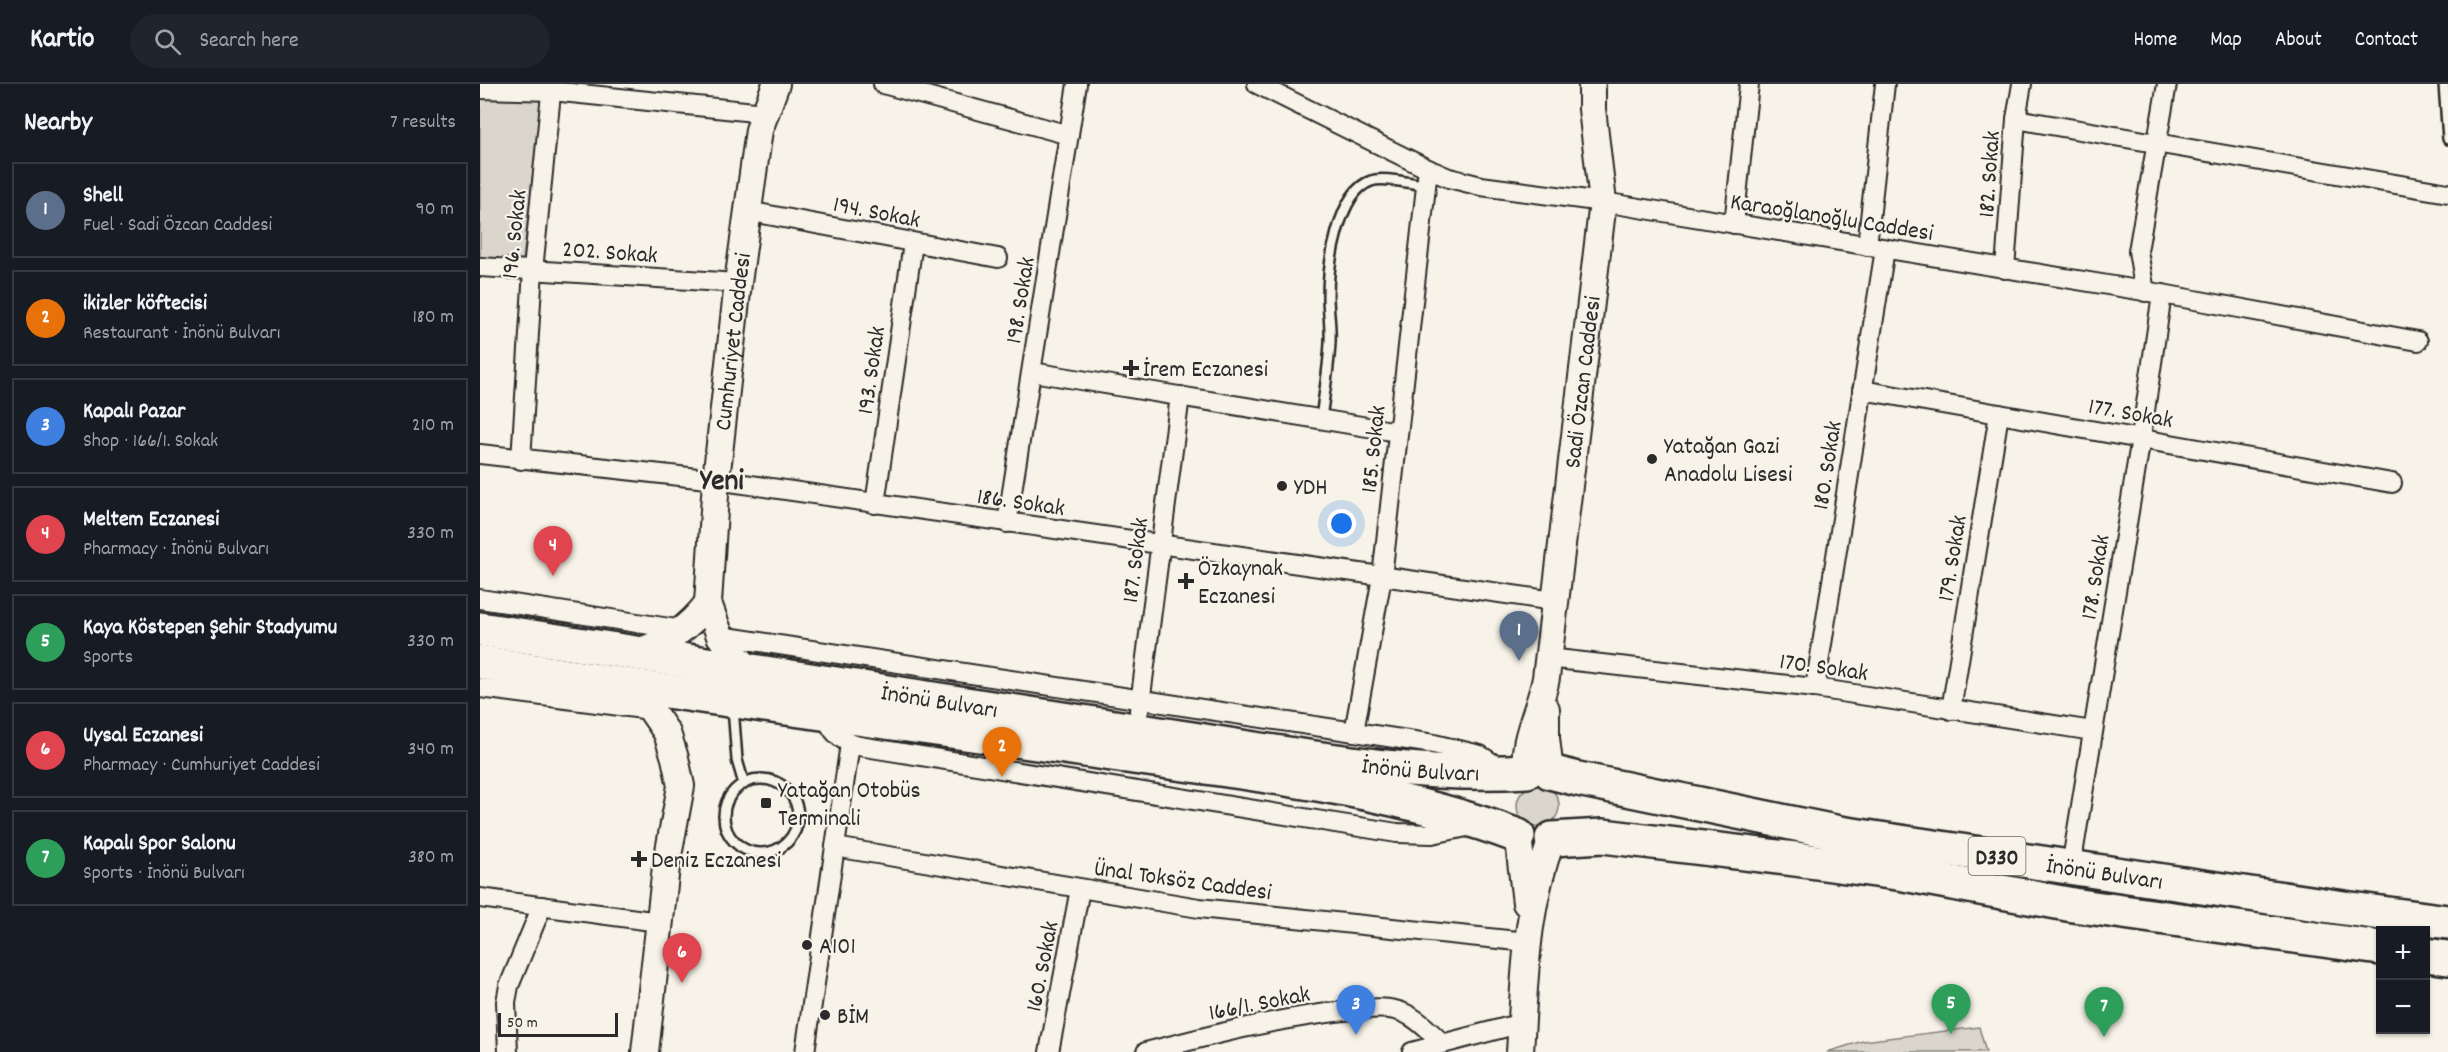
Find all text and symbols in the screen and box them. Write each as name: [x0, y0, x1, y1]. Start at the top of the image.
search box: [130, 14, 550, 68]
text: Kartio: [30, 21, 94, 61]
icon: search: [151, 25, 184, 58]
text: Search here: [199, 26, 299, 57]
text: Home: [2133, 26, 2177, 56]
text: Map: [2210, 26, 2242, 56]
text: About: [2275, 26, 2322, 56]
text: Contact: [2355, 26, 2418, 56]
text: Nearby: [24, 105, 92, 142]
text: 7 results: [390, 109, 456, 137]
street label: 182. Sokak: [1971, 130, 2011, 219]
text: Shell: [83, 181, 123, 212]
street label: Karaoğlanoğlu Caddesi: [1728, 186, 1936, 252]
street label: 196. Sokak: [494, 188, 538, 281]
street label: 194. Sokak: [830, 189, 923, 239]
text: 1: [43, 196, 48, 224]
text: 90 m: [416, 196, 454, 224]
text: Fuel · Sadi Özcan Caddesi: [83, 212, 272, 240]
street label: 202. Sokak: [561, 234, 659, 274]
street label: Cumhuriyet Caddesi: [708, 251, 762, 433]
street label: 198. Sokak: [998, 255, 1046, 346]
text: ikizler köftecisi: [83, 289, 207, 320]
street label: Sadi Özcan Caddesi: [1557, 294, 1612, 470]
text: 2: [41, 304, 50, 332]
text: 180 m: [412, 304, 454, 332]
text: Restaurant · İnönü Bulvarı: [83, 320, 280, 348]
street label: 193. Sokak: [850, 324, 896, 417]
place label: İrem Eczanesi: [1143, 354, 1268, 388]
marker: İrem Eczanesi: [1124, 361, 1138, 375]
street label: 177. Sokak: [2086, 391, 2175, 439]
text: Kapalı Pazar: [83, 397, 185, 428]
street label: 185. Sokak: [1353, 404, 1396, 495]
text: 3: [41, 412, 50, 440]
text: 210 m: [412, 412, 454, 440]
street label: 180. Sokak: [1805, 419, 1853, 512]
text: Shop · 166/1. Sokak: [83, 428, 218, 456]
place label: Yatağan Gazi Anadolu Lisesi: [1664, 431, 1792, 493]
marker: Yatağan Gazi Anadolu Lisesi: [1645, 452, 1659, 466]
district label: Yeni: [699, 462, 744, 505]
place label: YDH: [1294, 472, 1327, 506]
marker: YDH: [1275, 479, 1289, 493]
street label: 186. Sokak: [974, 481, 1067, 527]
text: Meltem Eczanesi: [83, 505, 219, 536]
your location: [1327, 509, 1356, 538]
street label: 179. Sokak: [1930, 513, 1978, 604]
street label: 187. Sokak: [1115, 516, 1159, 605]
text: 4: [41, 520, 50, 548]
text: 330 m: [407, 520, 454, 548]
pin: 4: [534, 526, 572, 576]
street label: 178. Sokak: [2073, 532, 2120, 622]
text: Pharmacy · İnönü Bulvarı: [83, 536, 269, 564]
place label: Özkaynak Eczanesi: [1198, 553, 1283, 615]
marker: Özkaynak Eczanesi: [1179, 574, 1193, 588]
pin: 1: [1500, 612, 1538, 661]
text: Kaya Köstepen Şehir Stadyumu: [83, 613, 337, 644]
text: 5: [41, 628, 50, 656]
text: 330 m: [407, 628, 454, 656]
text: Sports: [83, 644, 133, 672]
street label: 170. Sokak: [1777, 646, 1870, 692]
street label: İnönü Bulvarı: [878, 677, 1000, 729]
text: Uysal Eczanesi: [83, 721, 203, 752]
pin: 2: [982, 728, 1022, 777]
text: 6: [41, 736, 50, 764]
text: 340 m: [408, 736, 454, 764]
street label: İnönü Bulvarı: [1360, 750, 1479, 792]
text: Pharmacy · Cumhuriyet Caddesi: [83, 752, 320, 780]
place label: Yatağan Otobüs Terminali: [778, 775, 921, 837]
marker: Yatağan Otobüs Terminali: [759, 796, 773, 810]
text: Kapalı Spor Salonu: [83, 829, 236, 860]
road number: D330: [1968, 837, 2026, 875]
text: 7: [42, 844, 49, 872]
text: 380 m: [408, 844, 454, 872]
place label: Deniz Eczanesi: [651, 845, 781, 879]
street label: İnönü Bulvarı: [2044, 850, 2165, 901]
marker: Deniz Eczanesi: [632, 852, 646, 866]
street label: Ünal Toksöz Caddesi: [1092, 853, 1273, 911]
text: Sports · İnönü Bulvarı: [83, 860, 245, 888]
street label: 160. Sokak: [1019, 918, 1069, 1015]
map controls: [2376, 926, 2430, 1034]
button: +: [2376, 926, 2430, 980]
place label: A101: [819, 931, 856, 965]
pin: 6: [662, 934, 702, 983]
marker: A101: [800, 938, 814, 952]
street label: 166/1. Sokak: [1206, 978, 1313, 1031]
button: −: [2376, 980, 2430, 1034]
pin: 5: [1932, 984, 1970, 1034]
pin: 3: [1336, 986, 1376, 1035]
pin: 7: [2084, 988, 2124, 1037]
place label: BİM: [837, 1001, 869, 1035]
marker: BİM: [818, 1008, 832, 1022]
scale bar: [498, 1010, 618, 1038]
text: 50 m: [507, 1012, 538, 1035]

